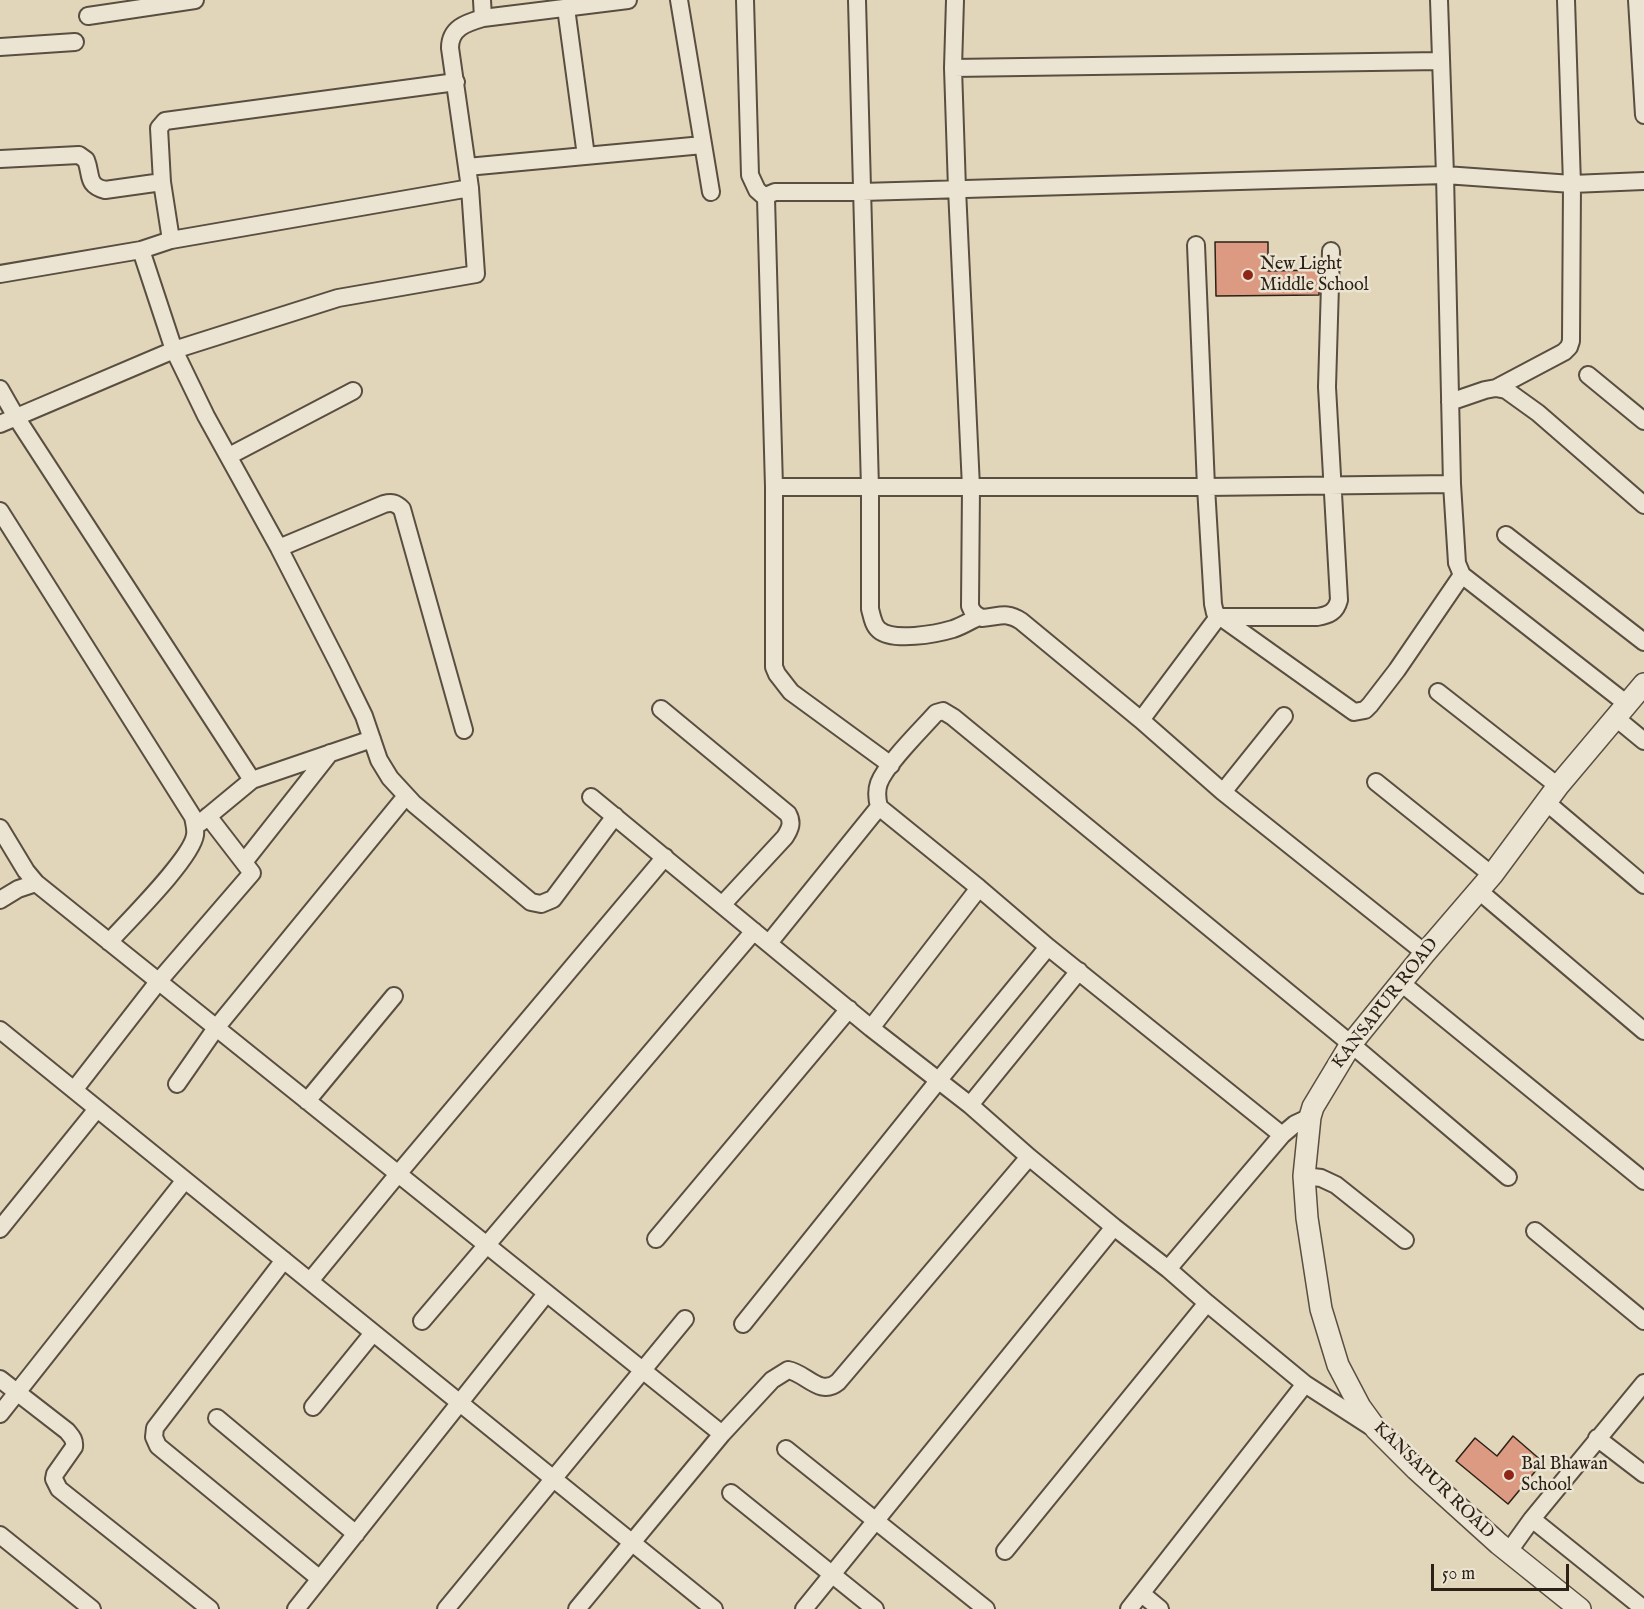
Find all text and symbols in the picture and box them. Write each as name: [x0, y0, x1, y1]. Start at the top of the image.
place label: New Light Middle School: [1260, 254, 1369, 296]
marker: New Light Middle School: [1241, 268, 1255, 282]
street label: KANSAPUR ROAD: [1328, 934, 1444, 1074]
street label: KANSAPUR ROAD: [1368, 1418, 1498, 1544]
place label: Bal Bhawan School: [1521, 1454, 1608, 1496]
marker: Bal Bhawan School: [1502, 1468, 1516, 1482]
scale bar: [1434, 1552, 1572, 1590]
text: 50 m: [1442, 1563, 1475, 1586]

